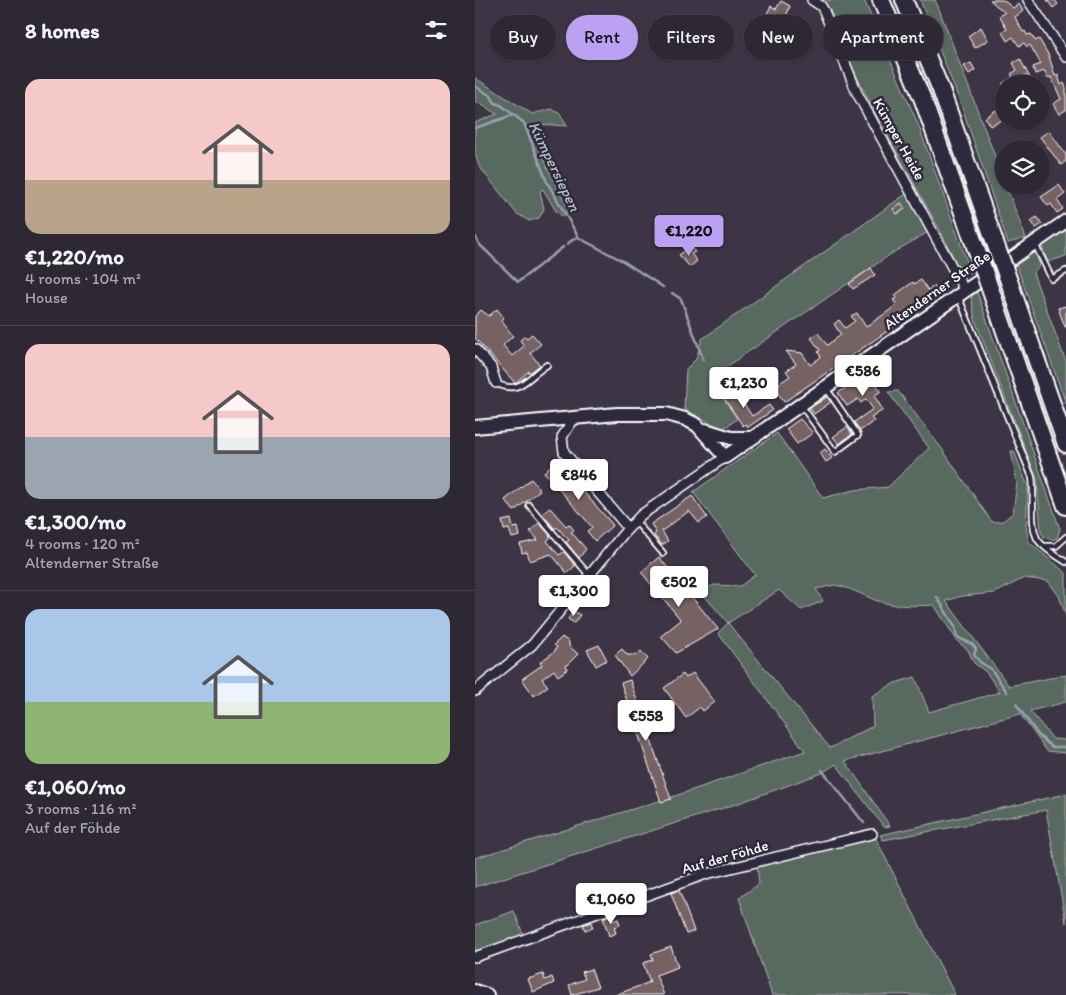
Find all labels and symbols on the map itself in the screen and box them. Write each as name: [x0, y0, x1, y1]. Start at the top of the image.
street label: Kümper Heide: [869, 95, 929, 183]
water label: Kümpersiepen: [525, 118, 585, 215]
pin: €1,220: [648, 214, 730, 257]
street label: Altenderner Straße: [880, 247, 994, 333]
pin: €586: [833, 354, 893, 397]
pin: €1,230: [703, 366, 785, 409]
pin: €846: [549, 458, 609, 501]
pin: €502: [649, 566, 709, 608]
pin: €1,300: [533, 574, 615, 617]
pin: €558: [616, 700, 676, 742]
street label: Auf der Föhde: [680, 836, 770, 878]
pin: €1,060: [570, 882, 652, 925]

